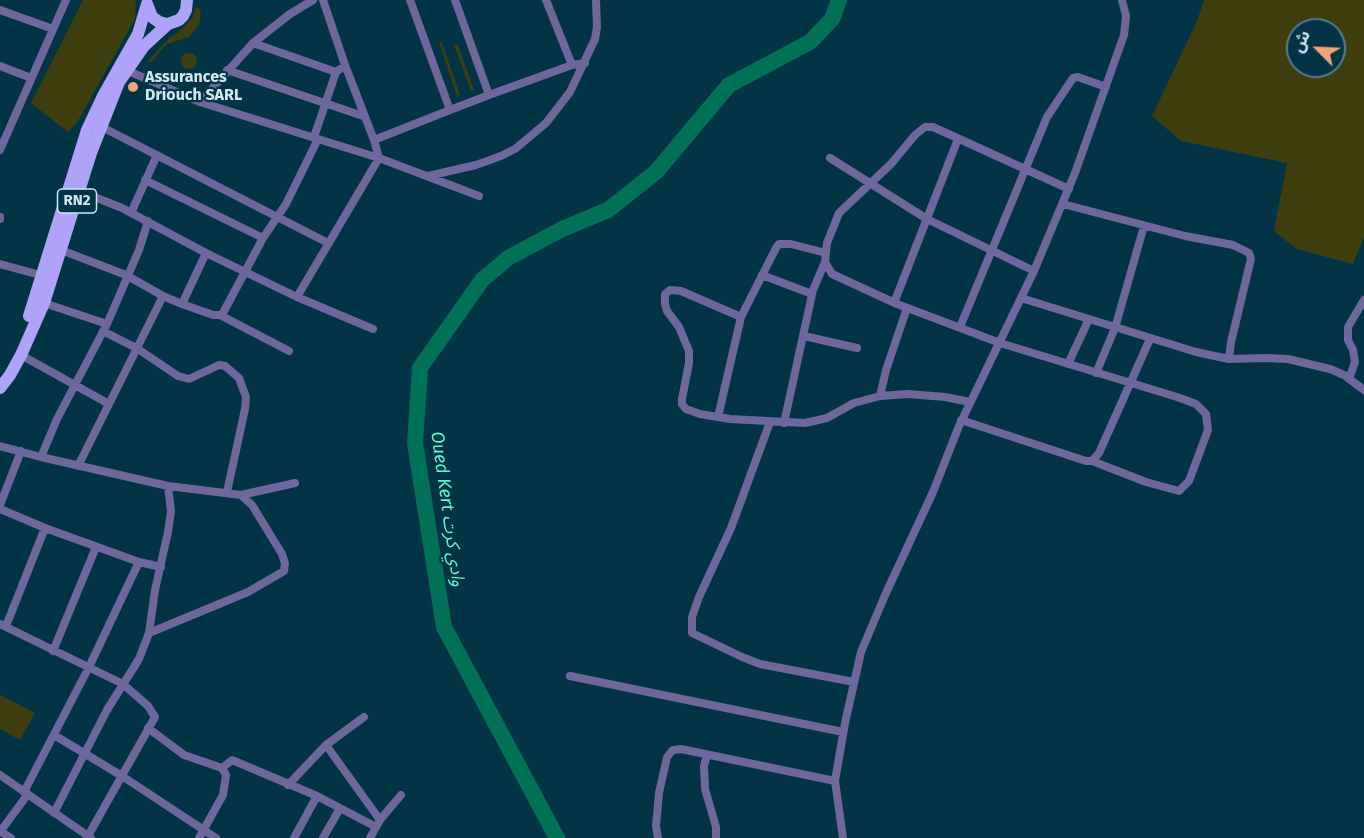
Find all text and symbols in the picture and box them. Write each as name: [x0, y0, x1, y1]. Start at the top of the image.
north arrow: [1286, 18, 1346, 78]
text: ش: [1288, 27, 1314, 55]
place label: Assurances Driouch SARL: [145, 68, 242, 106]
marker: Assurances Driouch SARL: [126, 80, 140, 94]
road number: RN2: [58, 189, 97, 213]
water label: Oued Kert وادي كرت: [425, 430, 469, 588]

